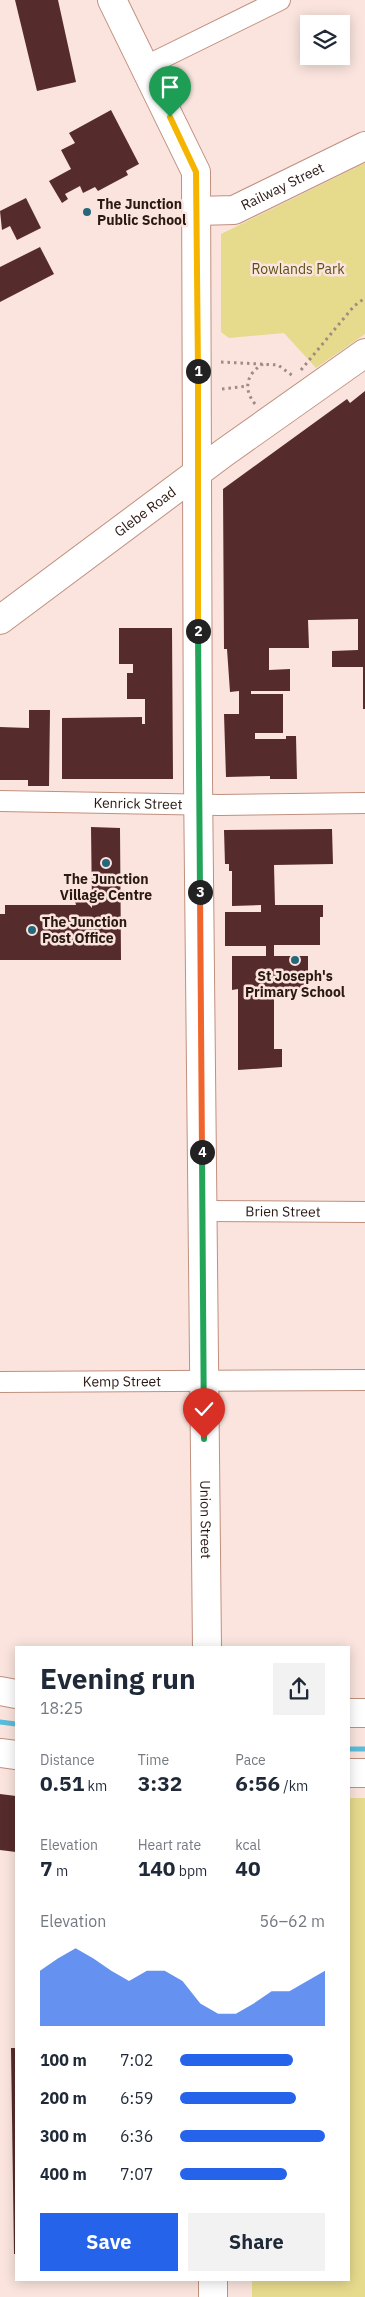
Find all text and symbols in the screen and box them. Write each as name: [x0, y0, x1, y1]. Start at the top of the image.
map controls: [300, 15, 350, 65]
button: layers: [300, 15, 350, 65]
pin: [149, 66, 191, 117]
icon: arrive: [156, 73, 184, 101]
street label: Railway Street: [238, 158, 327, 214]
place label: The Junction Public School: [97, 195, 186, 229]
marker: The Junction Public School: [81, 206, 93, 218]
park label: Rowlands Park: [251, 260, 345, 278]
pin: 1: [186, 358, 210, 384]
text: 1: [194, 362, 203, 380]
street label: Glebe Road: [111, 483, 179, 541]
pin: 2: [186, 618, 210, 644]
text: 2: [194, 622, 203, 640]
street label: Kenrick Street: [93, 794, 183, 813]
marker: The Junction Village Centre: [100, 857, 112, 869]
place label: The Junction Village Centre: [60, 870, 152, 904]
pin: 3: [188, 880, 212, 904]
text: 3: [196, 883, 205, 901]
place label: The Junction Post Office: [42, 913, 127, 947]
marker: The Junction Post Office: [26, 924, 38, 936]
marker: St Joseph's Primary School: [289, 954, 301, 966]
place label: St Joseph's Primary School: [245, 967, 345, 1001]
pin: 4: [190, 1140, 214, 1164]
text: 4: [198, 1143, 207, 1161]
street label: Brien Street: [245, 1202, 321, 1221]
street label: Kemp Street: [83, 1372, 161, 1391]
pin: [183, 1388, 225, 1439]
icon: check: [190, 1395, 218, 1423]
street label: Union Street: [196, 1480, 215, 1559]
text: Evening run: [40, 1660, 196, 1697]
button: share: [273, 1663, 325, 1715]
text: 18:25: [40, 1698, 83, 1718]
text: Distance: [40, 1751, 95, 1769]
text: Time: [138, 1751, 169, 1769]
text: Pace: [235, 1751, 266, 1769]
text: 0.51: [40, 1769, 84, 1797]
text: 3:32: [138, 1769, 182, 1797]
text: 6:56: [235, 1769, 280, 1797]
text: km: [84, 1777, 107, 1795]
text: /km: [280, 1777, 308, 1795]
text: Elevation: [40, 1836, 98, 1854]
text: Heart rate: [138, 1836, 201, 1854]
text: kcal: [235, 1836, 261, 1854]
text: 7: [40, 1854, 53, 1882]
text: 140: [138, 1854, 175, 1882]
text: 40: [235, 1854, 261, 1882]
text: m: [53, 1862, 68, 1880]
text: bpm: [175, 1862, 207, 1880]
text: Elevation: [40, 1911, 106, 1931]
text: 56–62 m: [259, 1911, 325, 1931]
text: 100 m: [40, 2050, 87, 2070]
text: 7:02: [120, 2050, 153, 2070]
text: 200 m: [40, 2088, 87, 2108]
text: 6:59: [120, 2088, 153, 2108]
text: 300 m: [40, 2126, 87, 2146]
text: 6:36: [120, 2126, 153, 2146]
text: 400 m: [40, 2164, 87, 2184]
text: 7:07: [120, 2164, 153, 2184]
button: Save: [40, 2213, 178, 2271]
button: Share: [188, 2213, 325, 2271]

